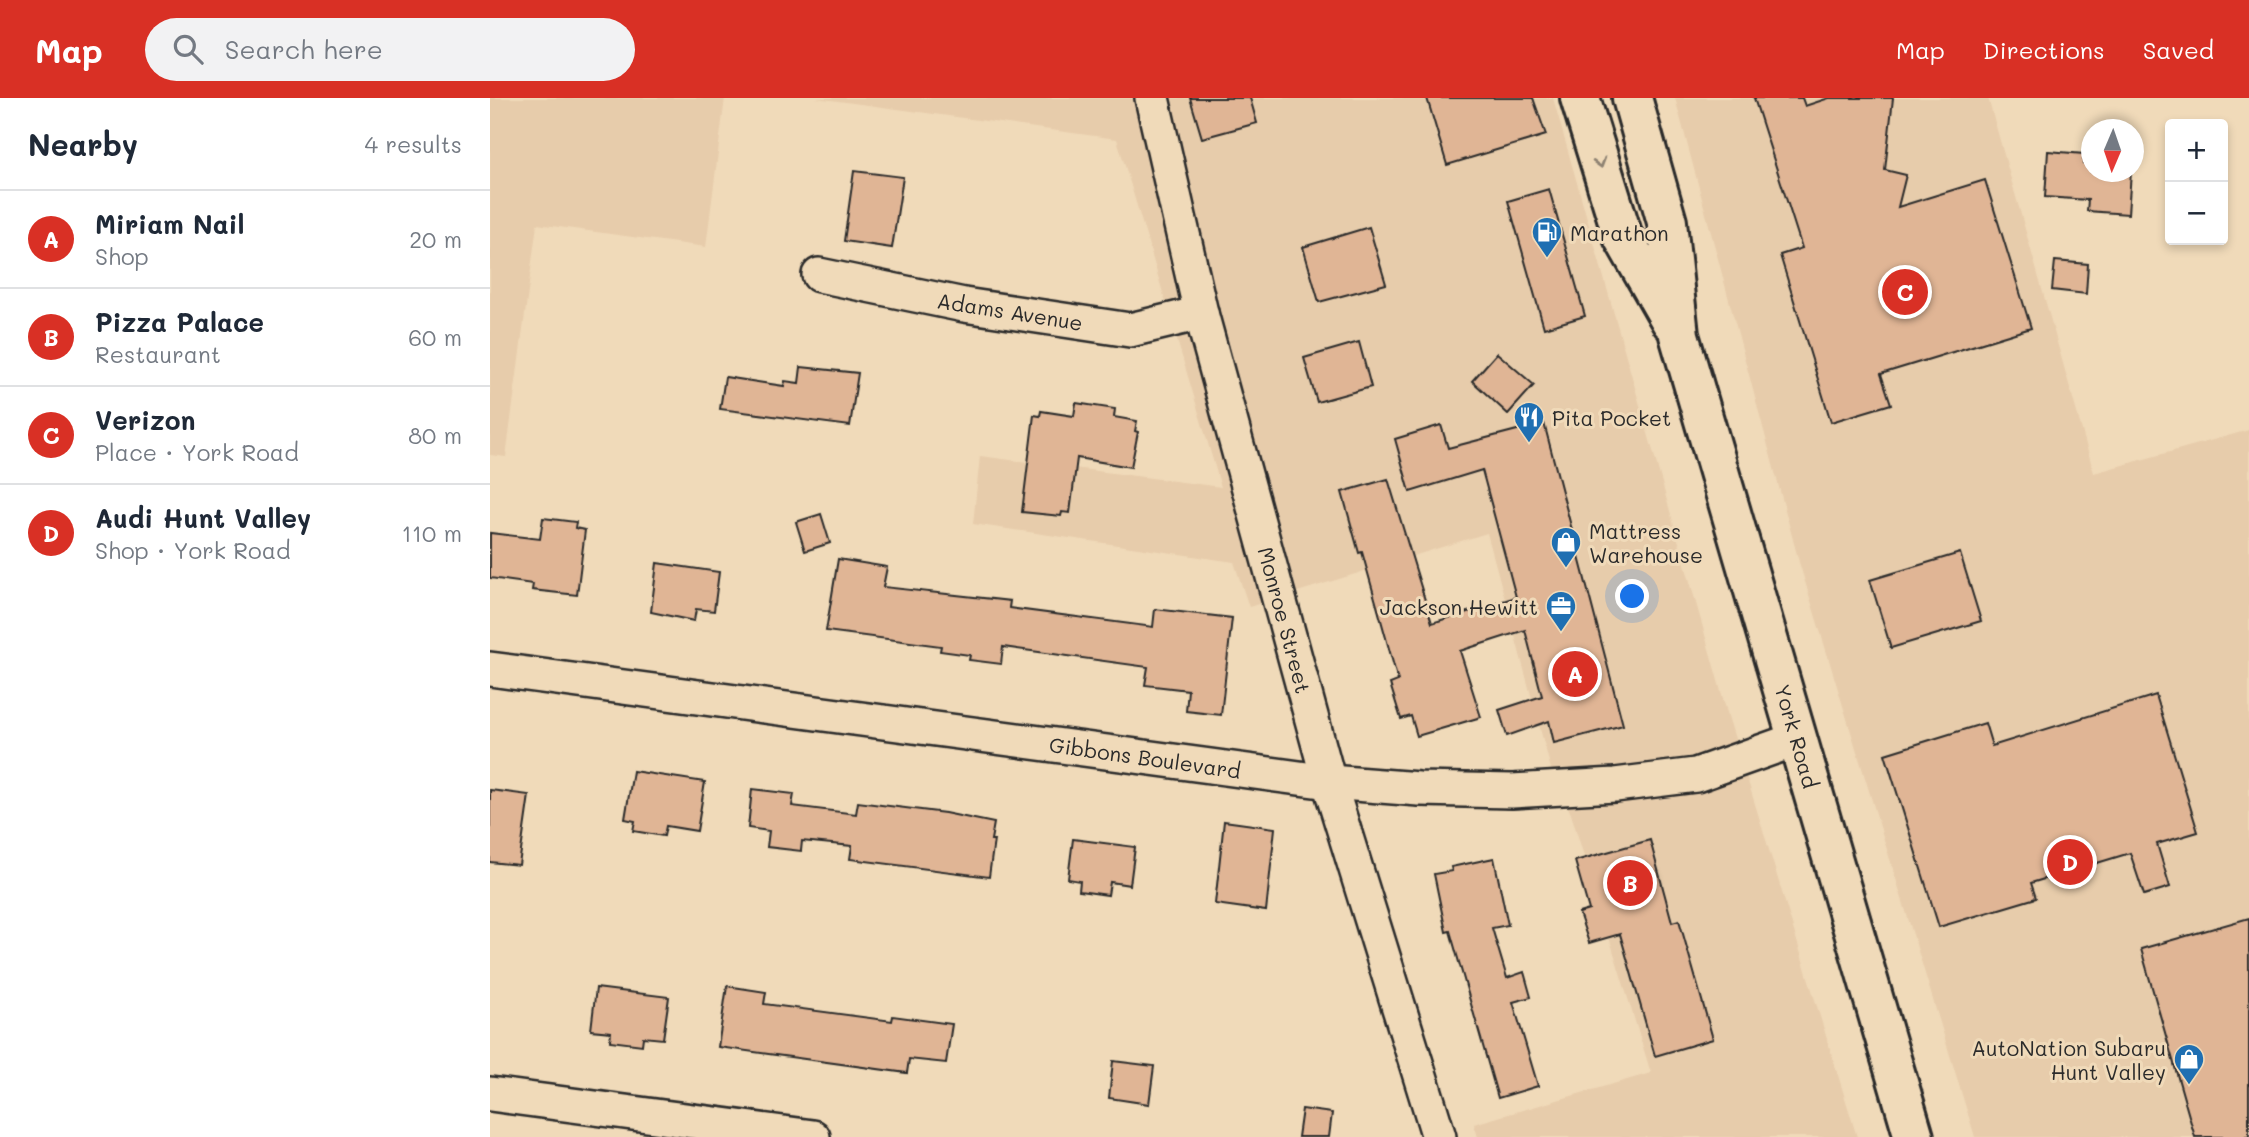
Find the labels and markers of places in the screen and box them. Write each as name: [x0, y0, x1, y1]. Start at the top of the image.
fuel station icon: Marathon: [1530, 215, 1564, 259]
place label: Marathon: [1570, 219, 1669, 246]
pin: C: [1882, 266, 1928, 318]
restaurant icon: Pita Pocket: [1512, 400, 1546, 444]
place label: Pita Pocket: [1552, 404, 1671, 431]
place label: Mattress Warehouse: [1589, 517, 1703, 568]
shop icon: Mattress Warehouse: [1549, 525, 1583, 569]
office icon: Jackson Hewitt: [1544, 589, 1578, 633]
place label: Jackson Hewitt: [1380, 593, 1538, 620]
pin: A: [1552, 648, 1598, 700]
pin: D: [2047, 836, 2093, 888]
pin: B: [1607, 857, 1653, 909]
place label: AutoNation Subaru Hunt Valley: [1971, 1034, 2166, 1085]
shop icon: AutoNation Subaru Hunt Valley: [2172, 1042, 2206, 1086]

